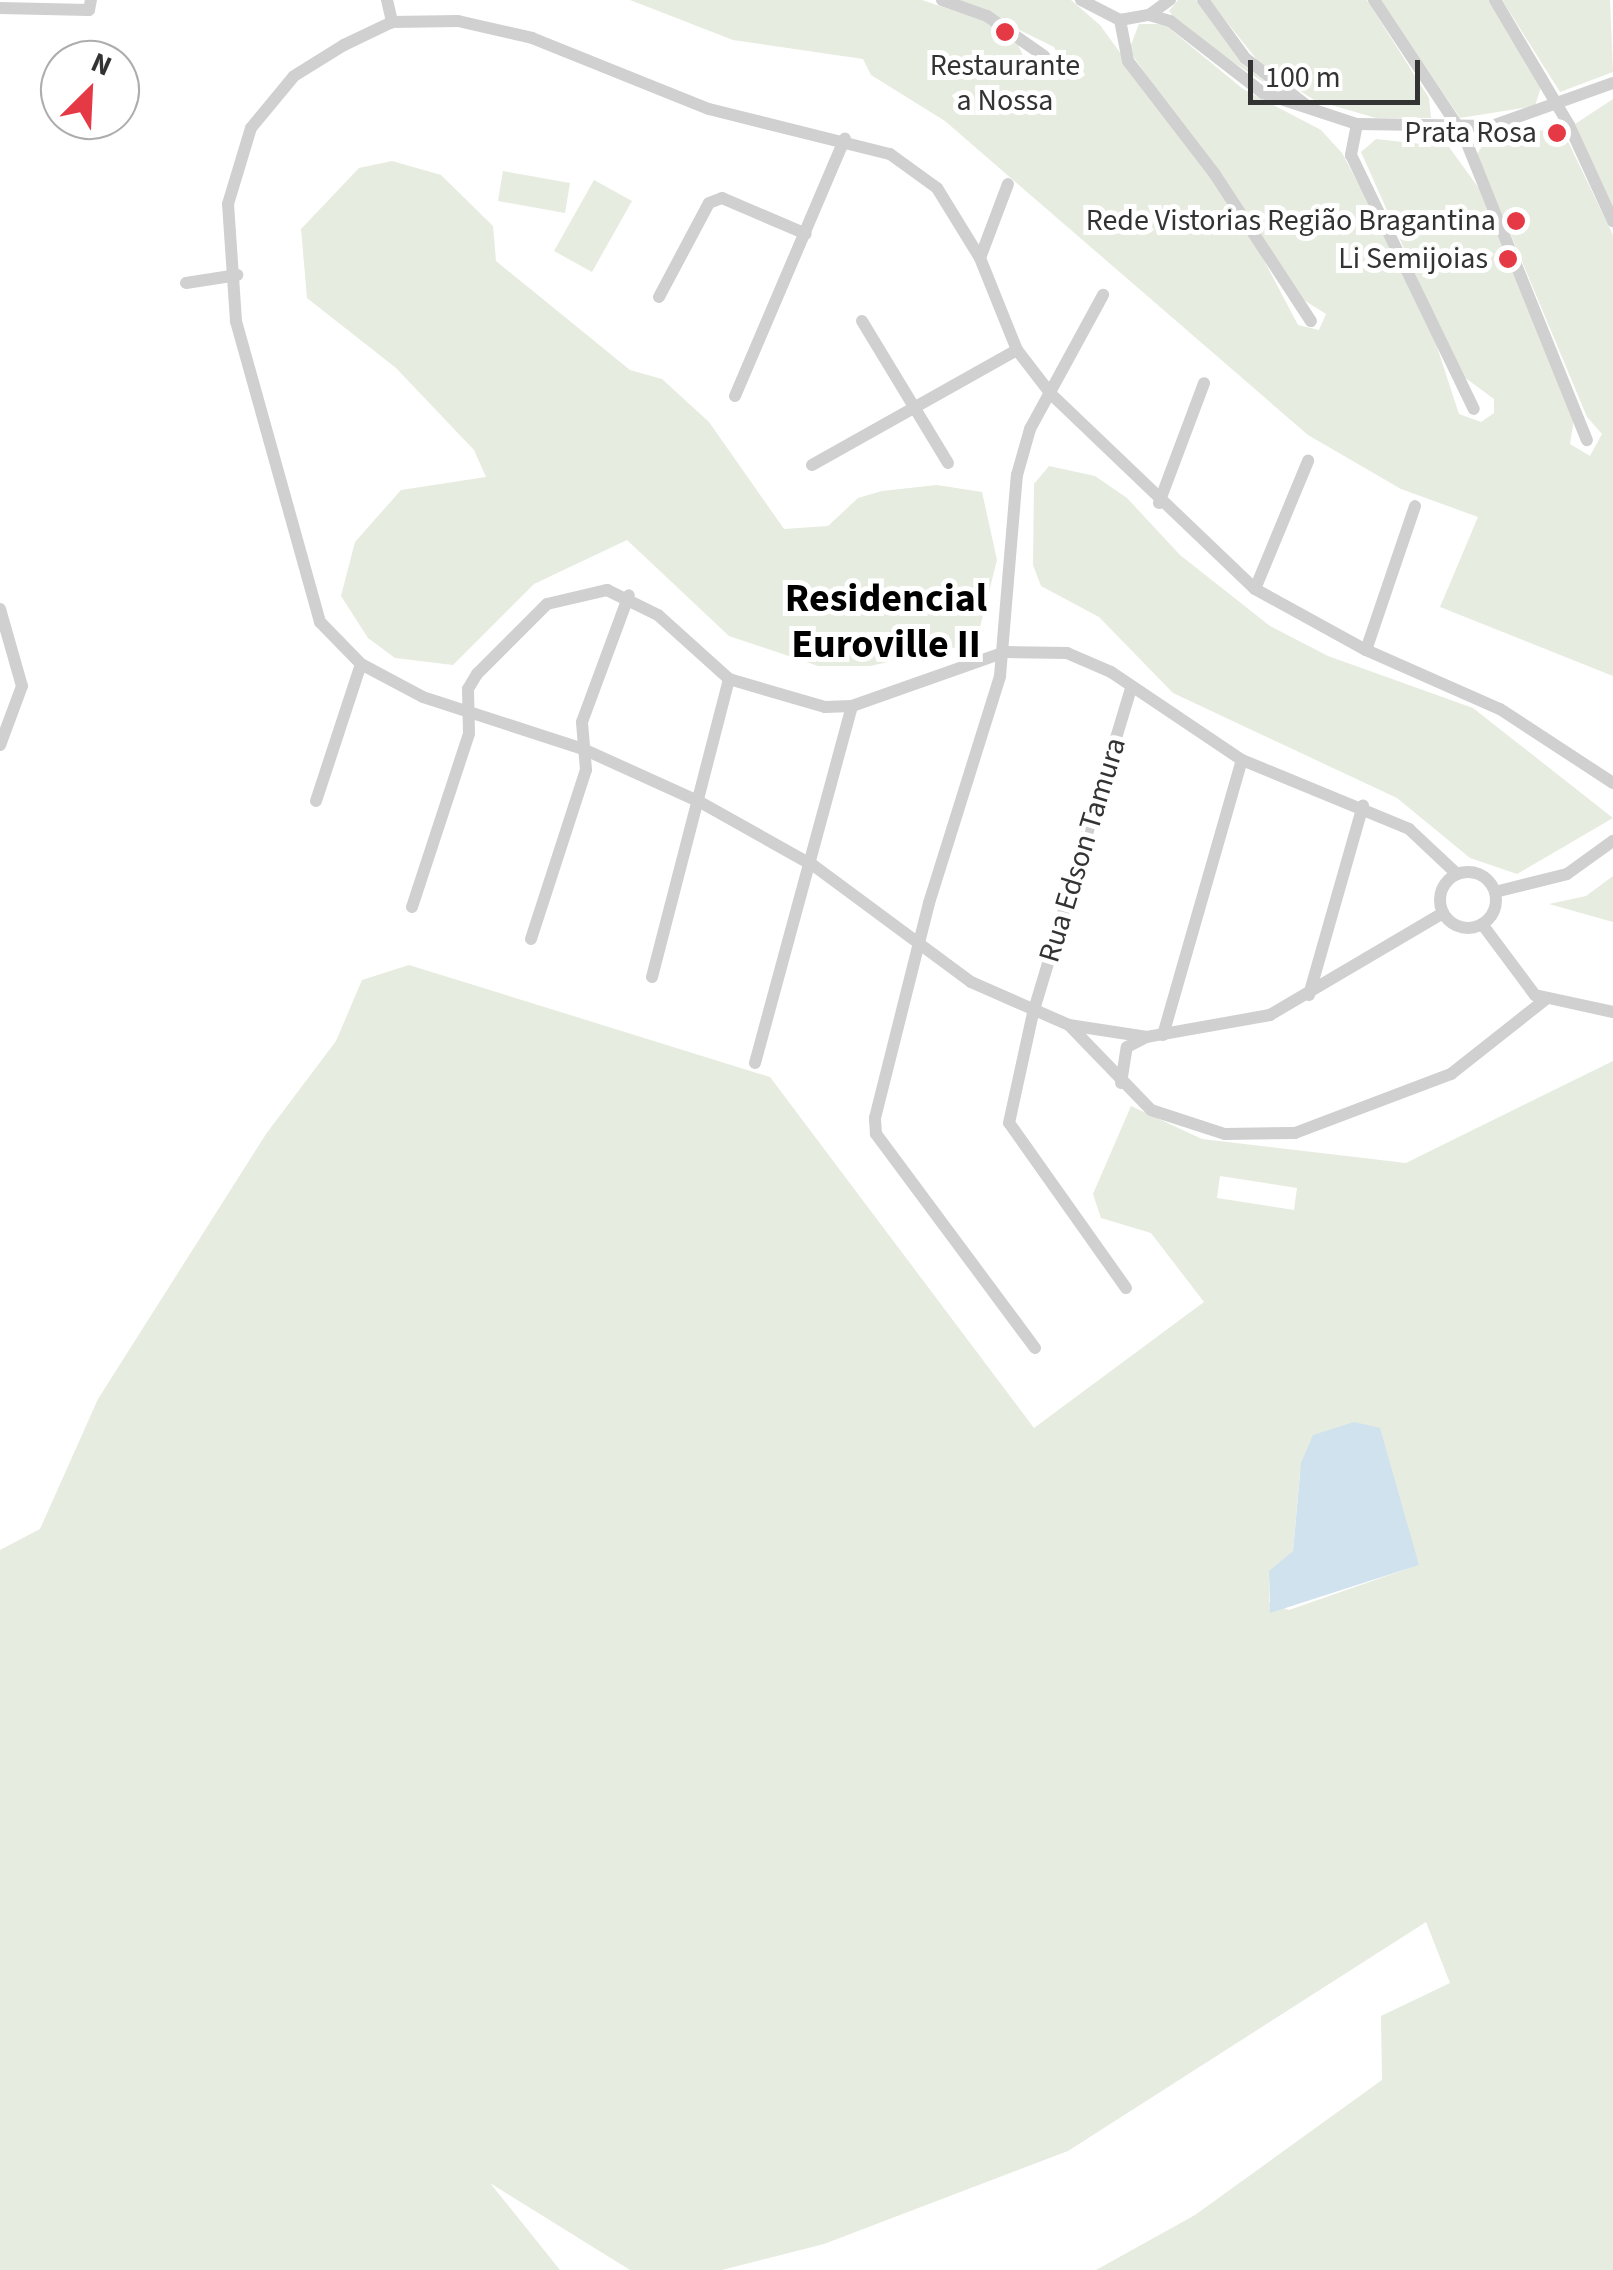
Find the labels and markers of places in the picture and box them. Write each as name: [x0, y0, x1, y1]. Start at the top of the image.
marker: Restaurante a Nossa: [994, 21, 1016, 43]
place label: Restaurante a Nossa: [930, 48, 1080, 118]
place label: Prata Rosa: [1404, 115, 1537, 151]
marker: Prata Rosa: [1546, 122, 1568, 144]
place label: Rede Vistorias Região Bragantina: [1086, 203, 1496, 239]
marker: Rede Vistorias Região Bragantina: [1505, 210, 1527, 232]
place label: Li Semijoias: [1338, 241, 1488, 277]
marker: Li Semijoias: [1497, 248, 1519, 270]

